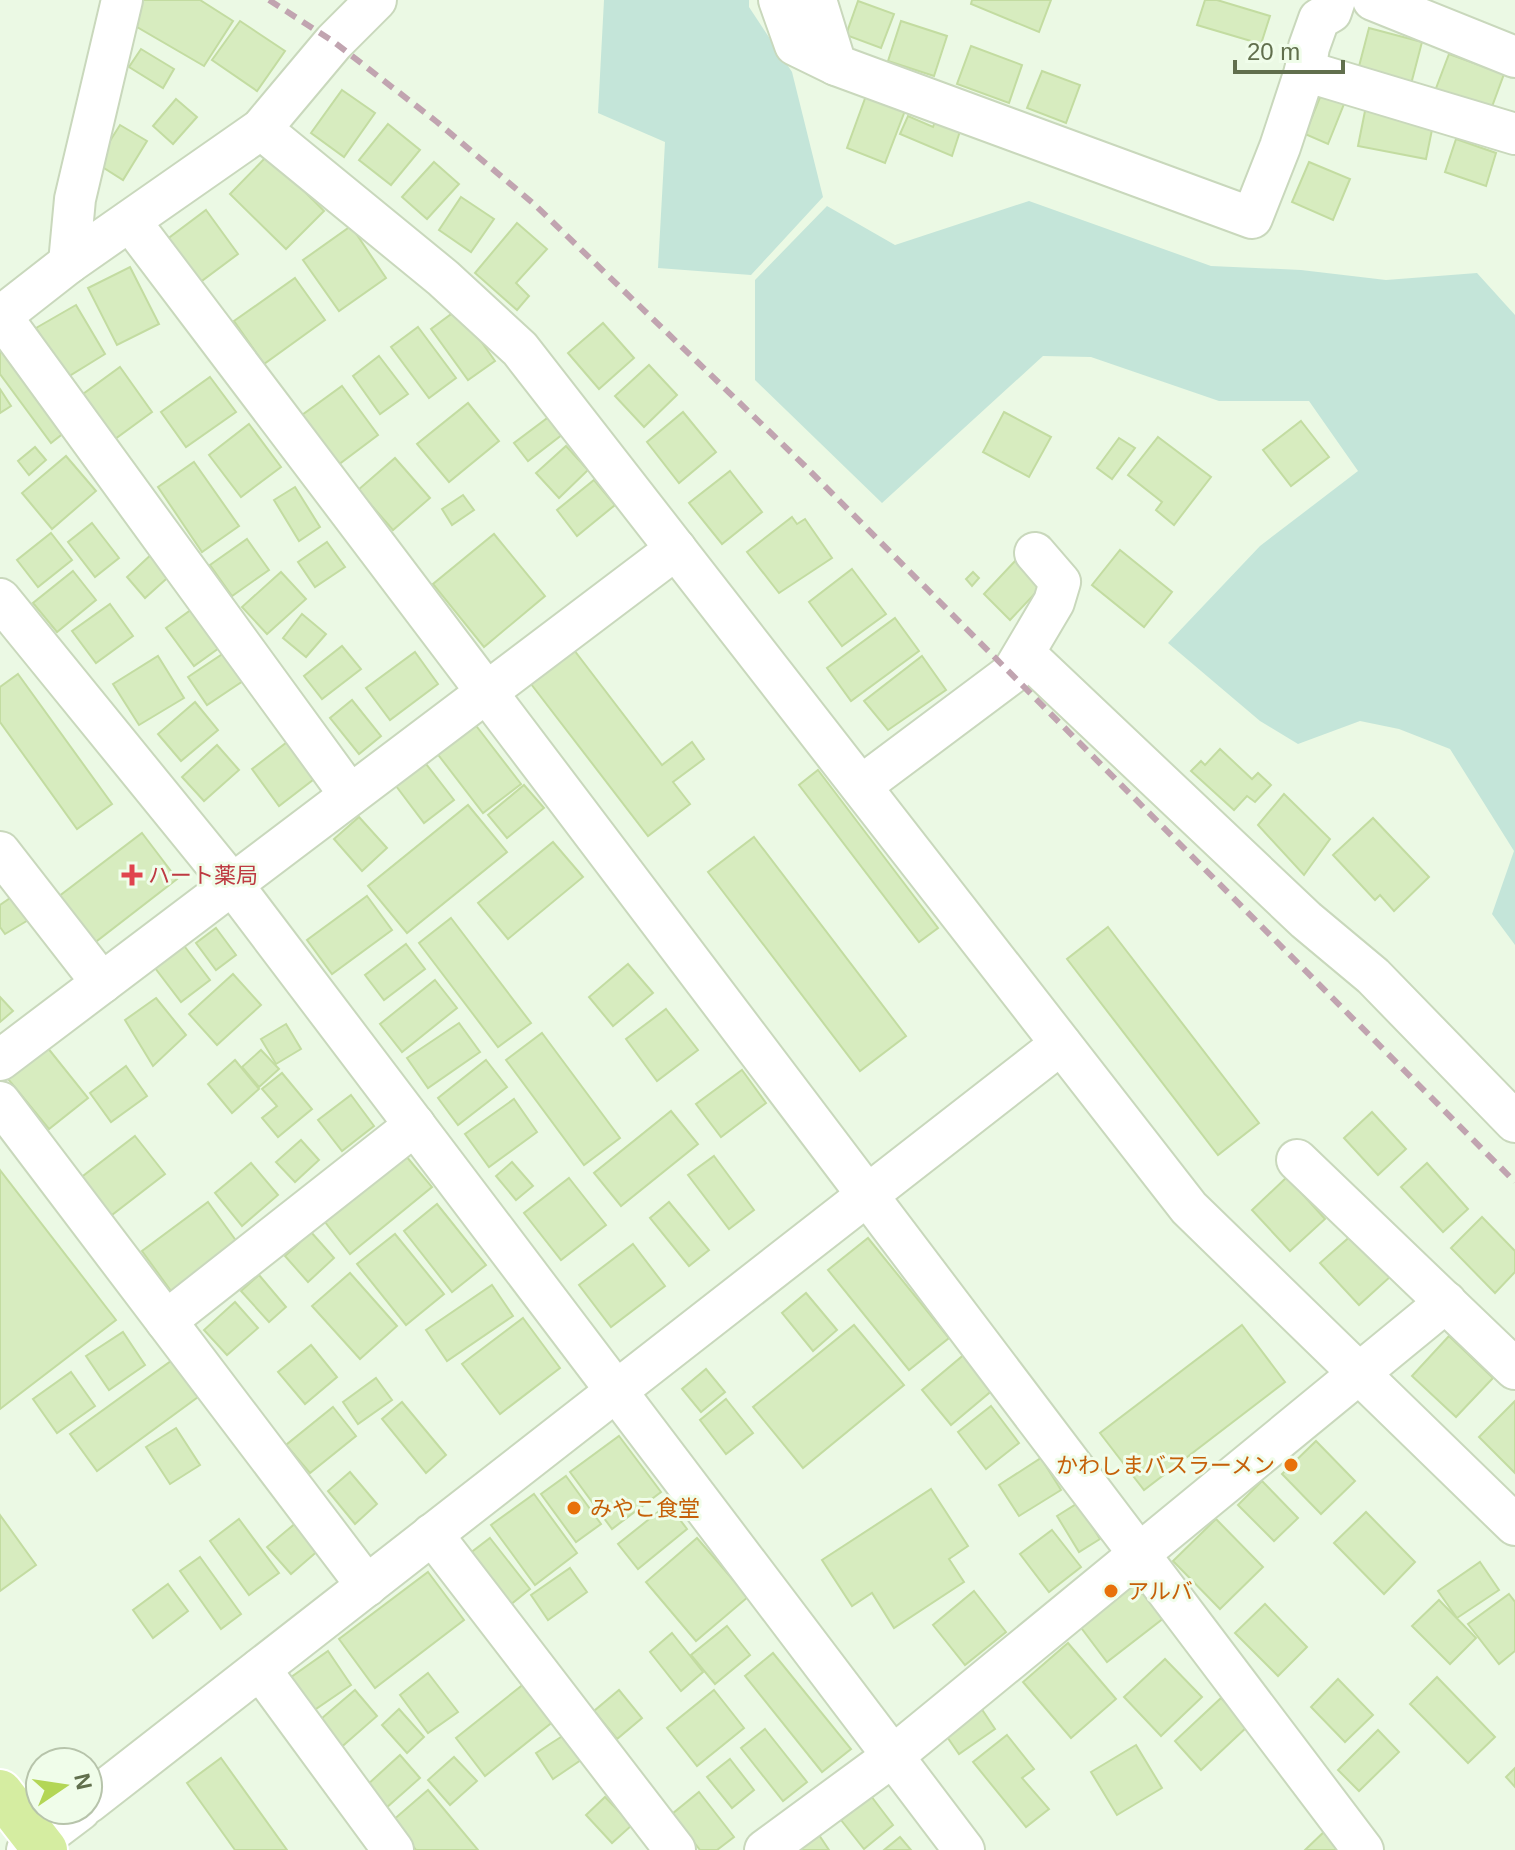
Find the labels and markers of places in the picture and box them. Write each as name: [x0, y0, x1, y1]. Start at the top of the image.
place label: ハート薬局: [148, 863, 258, 888]
marker: ハート薬局: [123, 866, 141, 884]
place label: かわしまバスラーメン: [1056, 1453, 1275, 1478]
marker: かわしまバスラーメン: [1282, 1456, 1300, 1474]
place label: みやこ食堂: [590, 1496, 700, 1521]
marker: みやこ食堂: [565, 1499, 583, 1517]
place label: アルバ: [1127, 1579, 1193, 1604]
marker: アルバ: [1102, 1582, 1120, 1600]

